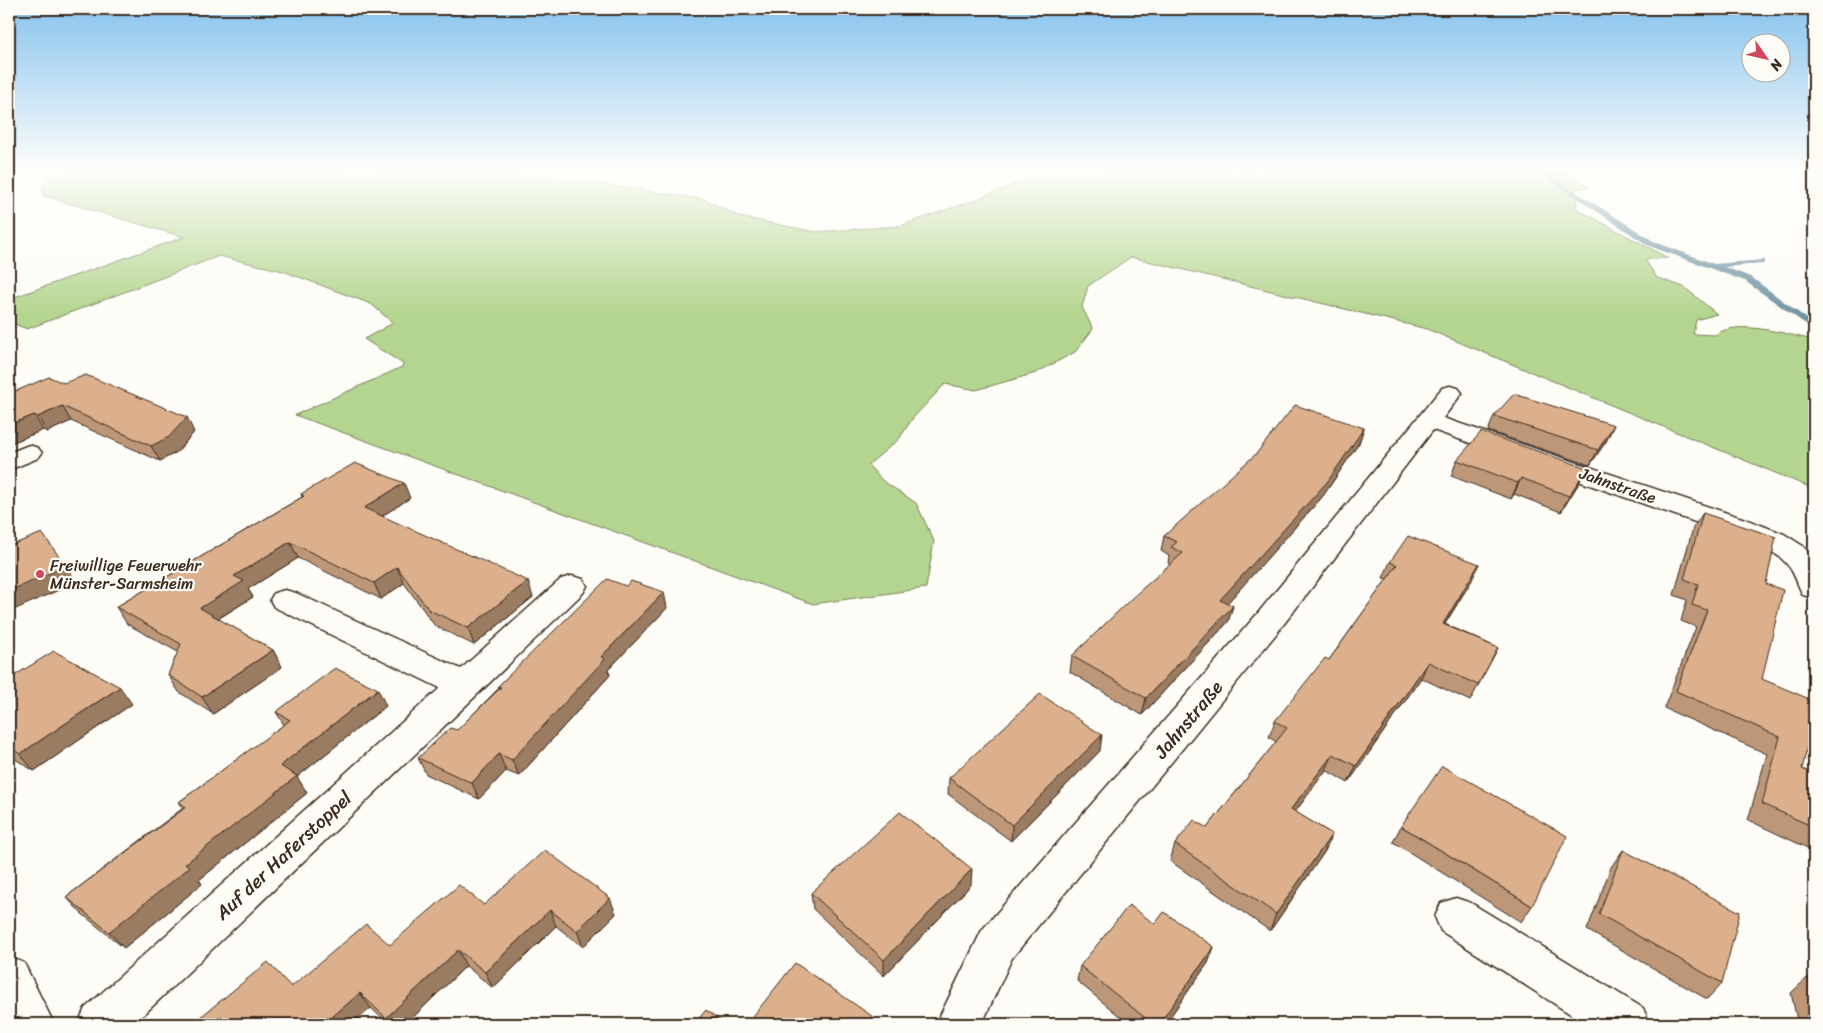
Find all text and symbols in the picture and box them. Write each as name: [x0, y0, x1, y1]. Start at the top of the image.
north arrow: [1740, 32, 1790, 82]
text: N: [1763, 53, 1790, 76]
street label: Jahnstraße: [1575, 459, 1660, 512]
place label: Freiwillige Feuerwehr Münster-Sarmsheim: [50, 551, 202, 598]
marker: Freiwillige Feuerwehr Münster-Sarmsheim: [34, 568, 46, 580]
street label: Jahnstraße: [1145, 673, 1231, 767]
street label: Auf der Haferstoppel: [206, 782, 360, 929]

